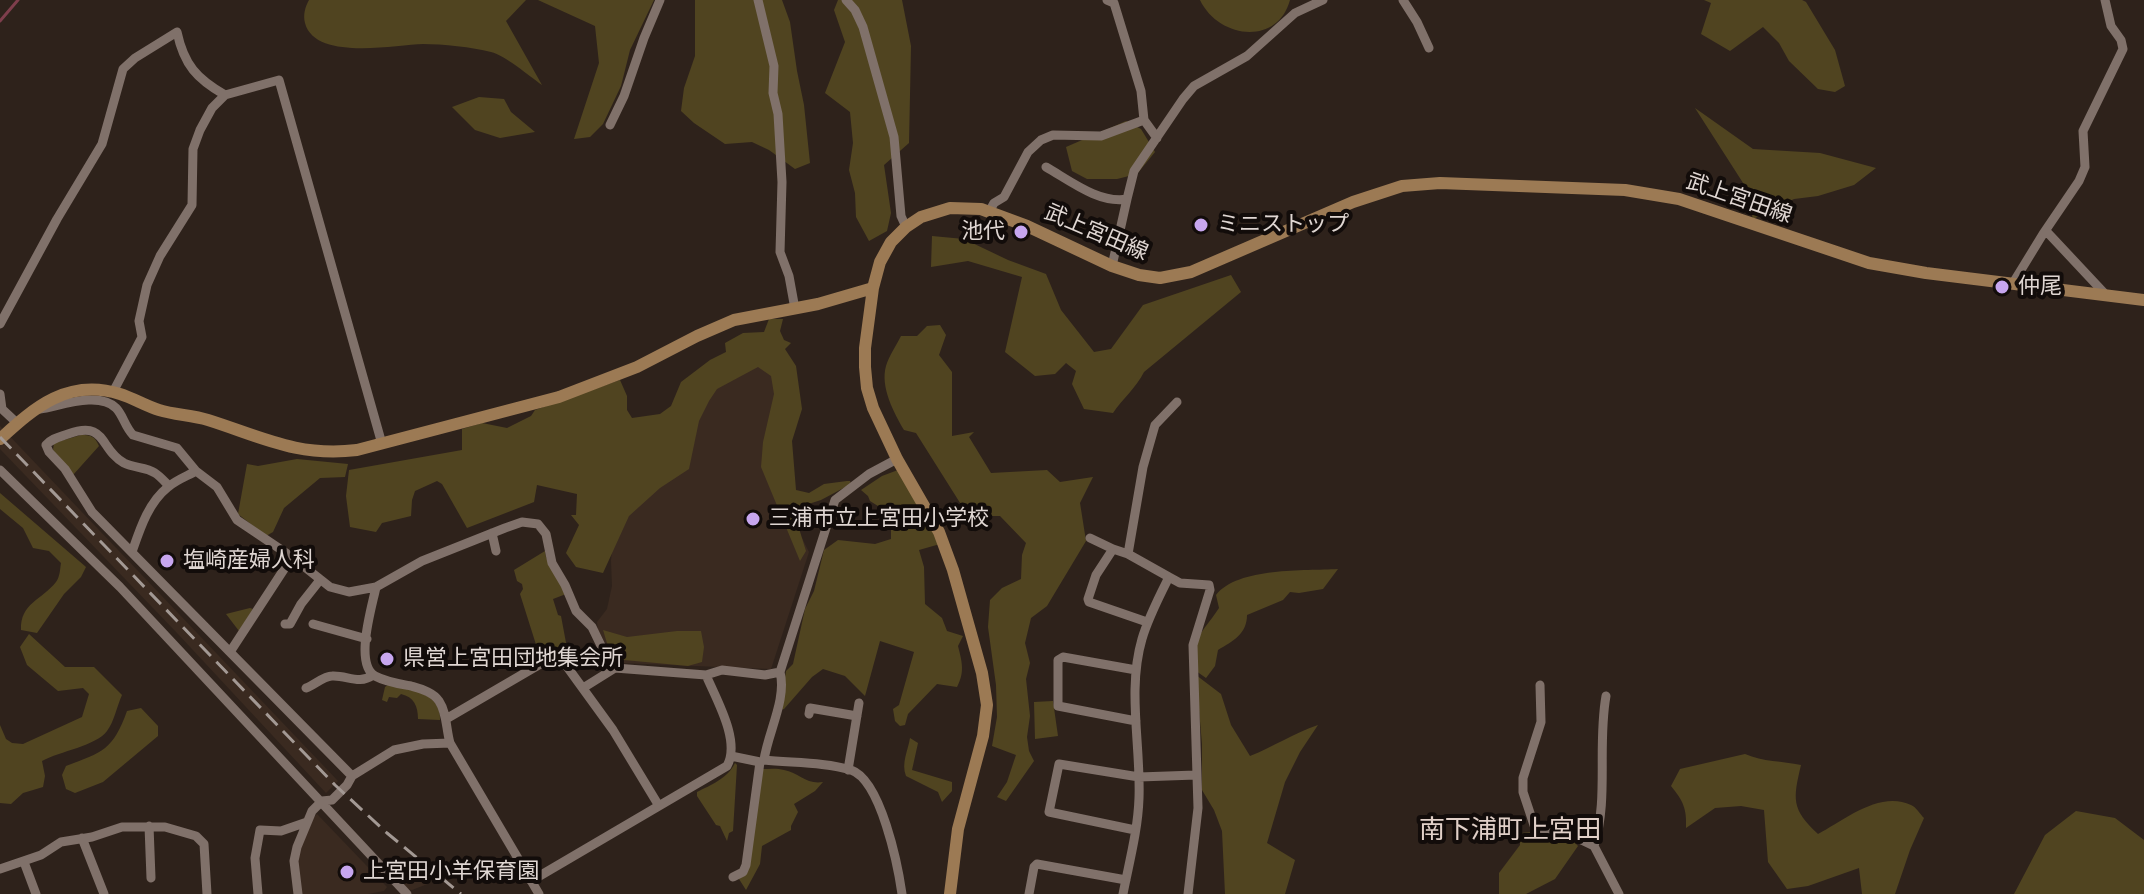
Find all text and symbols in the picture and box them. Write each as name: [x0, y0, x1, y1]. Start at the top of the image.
street label: 武上宮田線: [1683, 169, 1795, 229]
street label: 武上宮田線: [1040, 199, 1152, 267]
place label: ミニストップ: [1217, 212, 1349, 238]
marker: ミニストップ: [1192, 216, 1210, 234]
place label: 池代: [961, 219, 1005, 245]
marker: 池代: [1012, 223, 1030, 241]
place label: 仲尾: [2018, 274, 2062, 300]
marker: 仲尾: [1993, 278, 2011, 296]
place label: 三浦市立上宮田小学校: [769, 506, 989, 532]
marker: 三浦市立上宮田小学校: [744, 510, 762, 528]
place label: 塩崎産婦人科: [183, 548, 315, 574]
marker: 塩崎産婦人科: [158, 552, 176, 570]
place label: 県営上宮田団地集会所: [403, 646, 623, 672]
marker: 県営上宮田団地集会所: [378, 650, 396, 668]
district label: 南下浦町上宮田: [1419, 815, 1601, 847]
place label: 上宮田小羊保育園: [363, 859, 539, 885]
marker: 上宮田小羊保育園: [338, 863, 356, 881]

